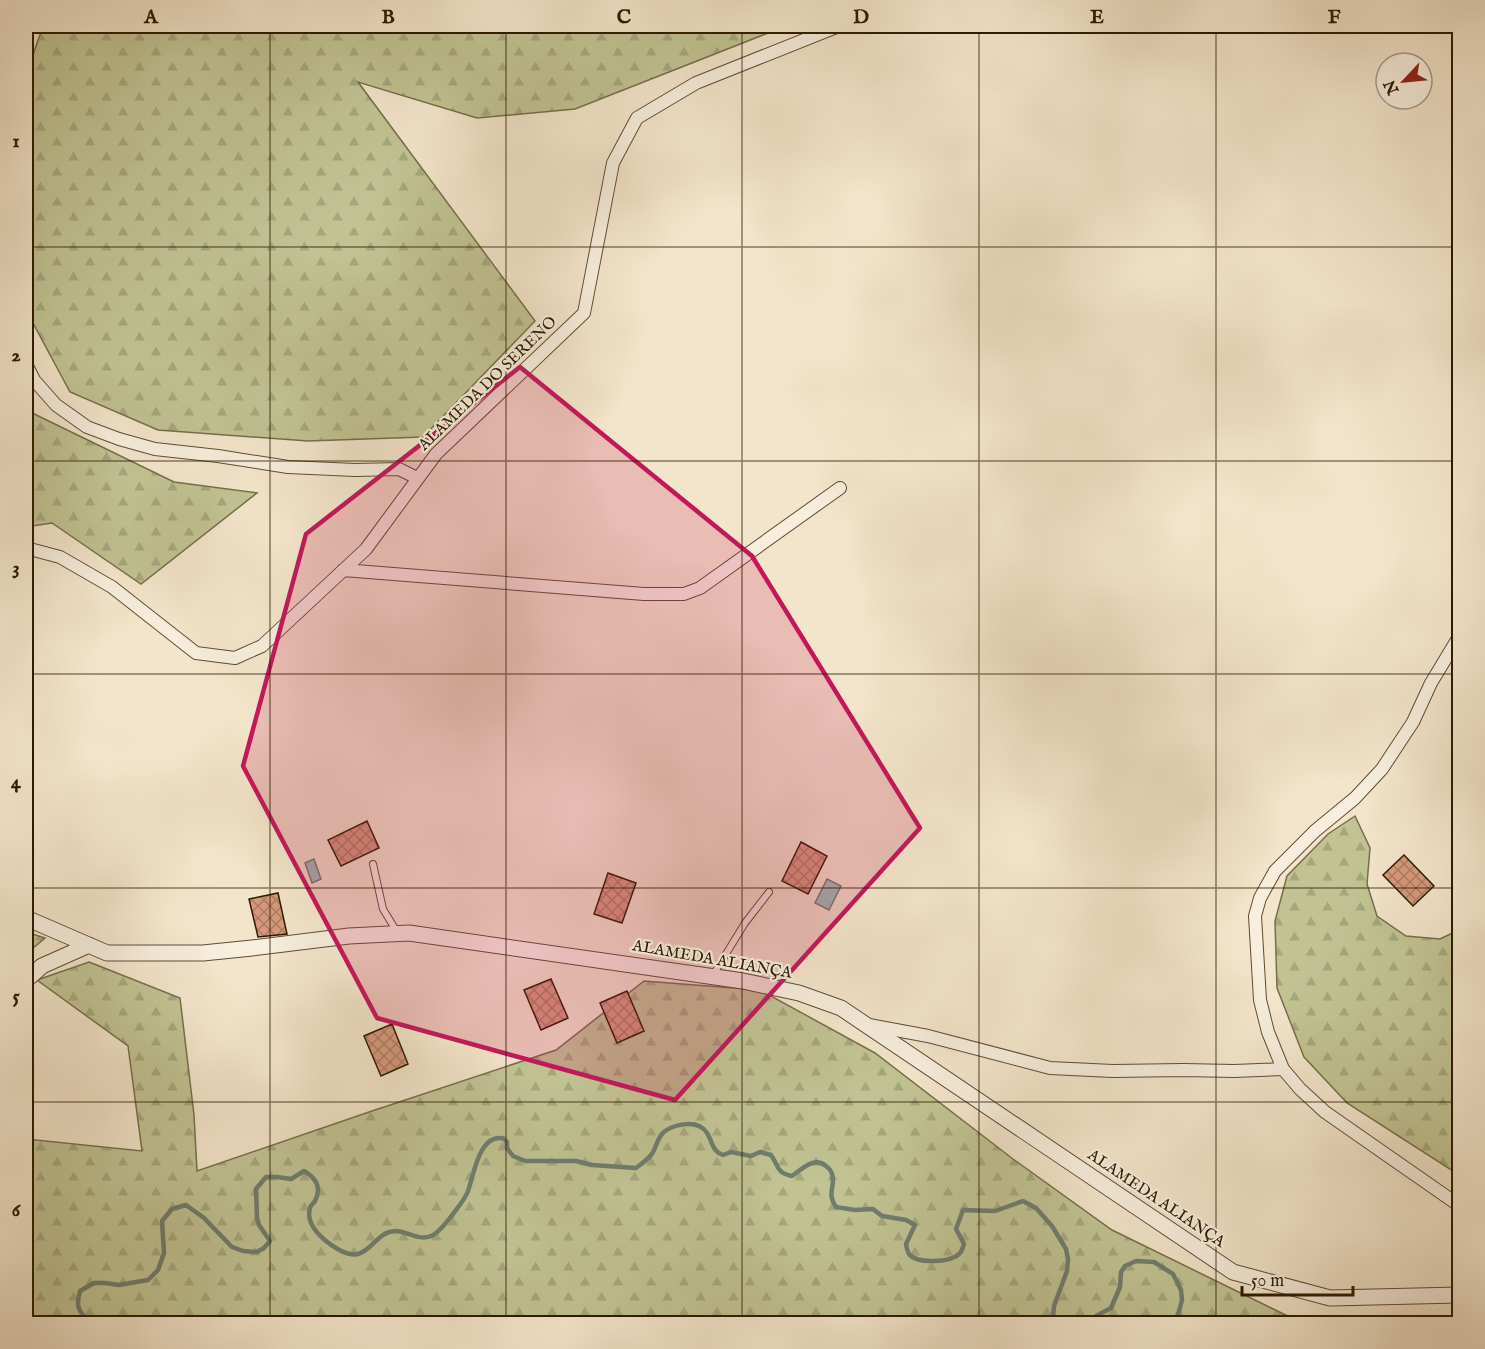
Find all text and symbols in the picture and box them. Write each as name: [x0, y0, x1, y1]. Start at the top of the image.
text: A: [143, 5, 159, 30]
text: B: [381, 5, 395, 30]
text: C: [617, 5, 631, 30]
text: D: [853, 5, 869, 30]
text: E: [1090, 5, 1104, 30]
text: F: [1328, 5, 1341, 30]
north arrow: [1374, 51, 1434, 111]
text: N: [1380, 76, 1405, 98]
text: 1: [12, 129, 20, 154]
street label: ALAMEDA DO SERENO: [414, 313, 561, 456]
text: 2: [11, 343, 21, 368]
text: 3: [12, 556, 20, 581]
text: 4: [11, 770, 22, 795]
street label: ALAMEDA ALIANÇA: [630, 936, 795, 984]
text: 5: [12, 984, 20, 1009]
street label: ALAMEDA ALIANÇA: [1083, 1145, 1230, 1253]
text: 6: [12, 1198, 22, 1223]
scale bar: [1242, 1259, 1353, 1297]
text: 50 m: [1251, 1270, 1284, 1293]

